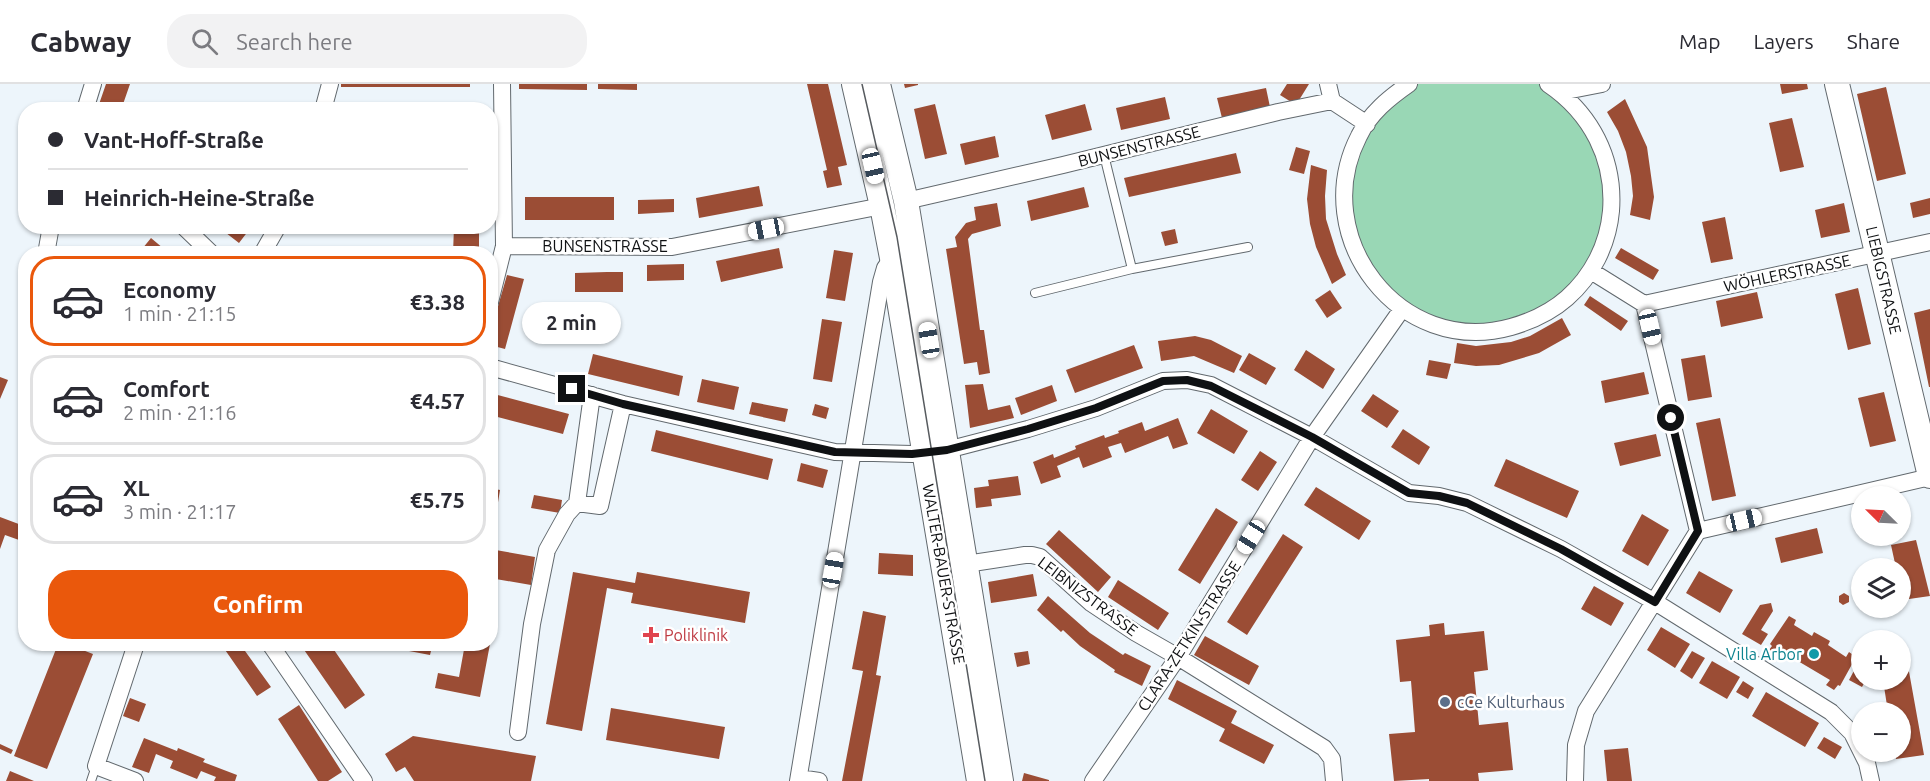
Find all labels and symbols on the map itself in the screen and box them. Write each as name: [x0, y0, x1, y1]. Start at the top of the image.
street label: BUNSENSTRASSE: [1076, 122, 1202, 170]
car: [860, 146, 886, 186]
car: [747, 217, 785, 241]
street label: LIEBIGSTRASSE: [1863, 224, 1905, 336]
street label: BUNSENSTRASSE: [542, 237, 668, 255]
street label: WÖHLERSTRASSE: [1722, 251, 1852, 295]
callout: 2 min: [522, 302, 622, 344]
car: [1637, 307, 1663, 347]
car: [917, 321, 941, 359]
route end: [558, 375, 585, 402]
route start: [1657, 404, 1684, 431]
street label: WALTER-BAUER-STRASSE: [919, 482, 969, 666]
north arrow: [1851, 486, 1911, 546]
car: [1724, 507, 1764, 533]
car: [1234, 517, 1268, 557]
car: [821, 551, 845, 589]
street label: LEIBNIZSTRASSE: [1035, 553, 1141, 639]
street label: CLARA-ZETKIN-STRASSE: [1134, 558, 1244, 714]
marker: Poliklinik: [642, 626, 660, 644]
place label: Poliklinik: [664, 626, 728, 644]
place label: Villa Arbor: [1726, 645, 1802, 663]
marker: Villa Arbor: [1807, 647, 1821, 661]
place label: cCe Kulturhaus: [1457, 693, 1565, 711]
marker: cCe Kulturhaus: [1438, 695, 1452, 709]

